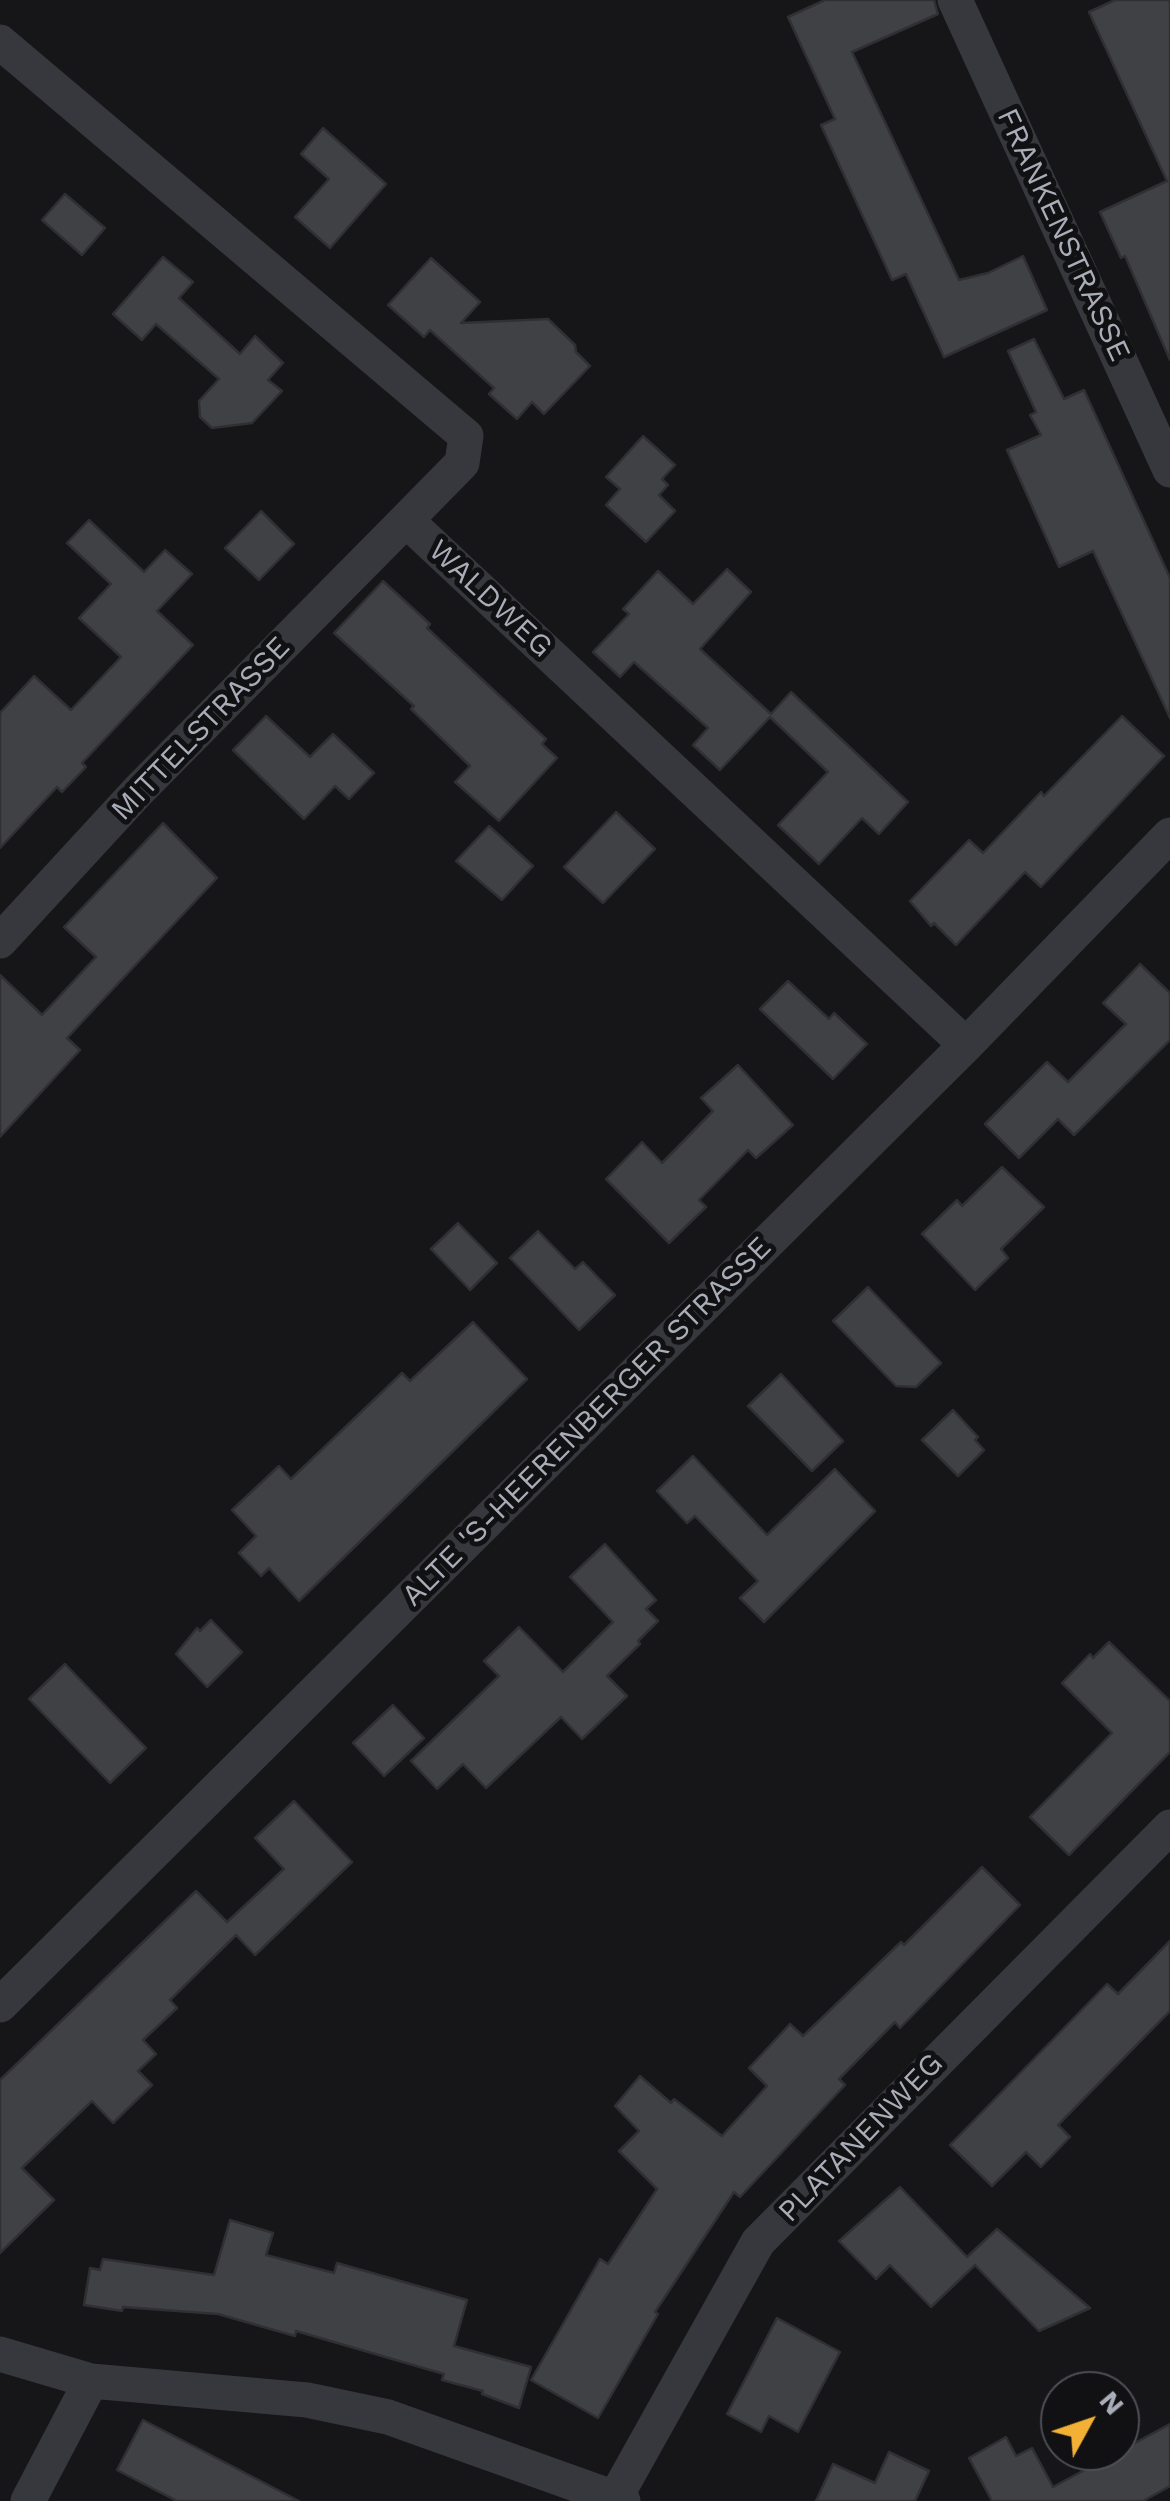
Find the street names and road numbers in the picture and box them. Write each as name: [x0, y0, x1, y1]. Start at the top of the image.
street label: FRANKENSTRASSE: [989, 103, 1137, 367]
street label: WALDWEG: [421, 533, 559, 665]
street label: MITTELSTRASSE: [104, 630, 298, 828]
street label: ALTE 'S-HEERENBERGER STRASSE: [395, 1230, 779, 1614]
street label: PLATANENWEG: [771, 2046, 951, 2230]

